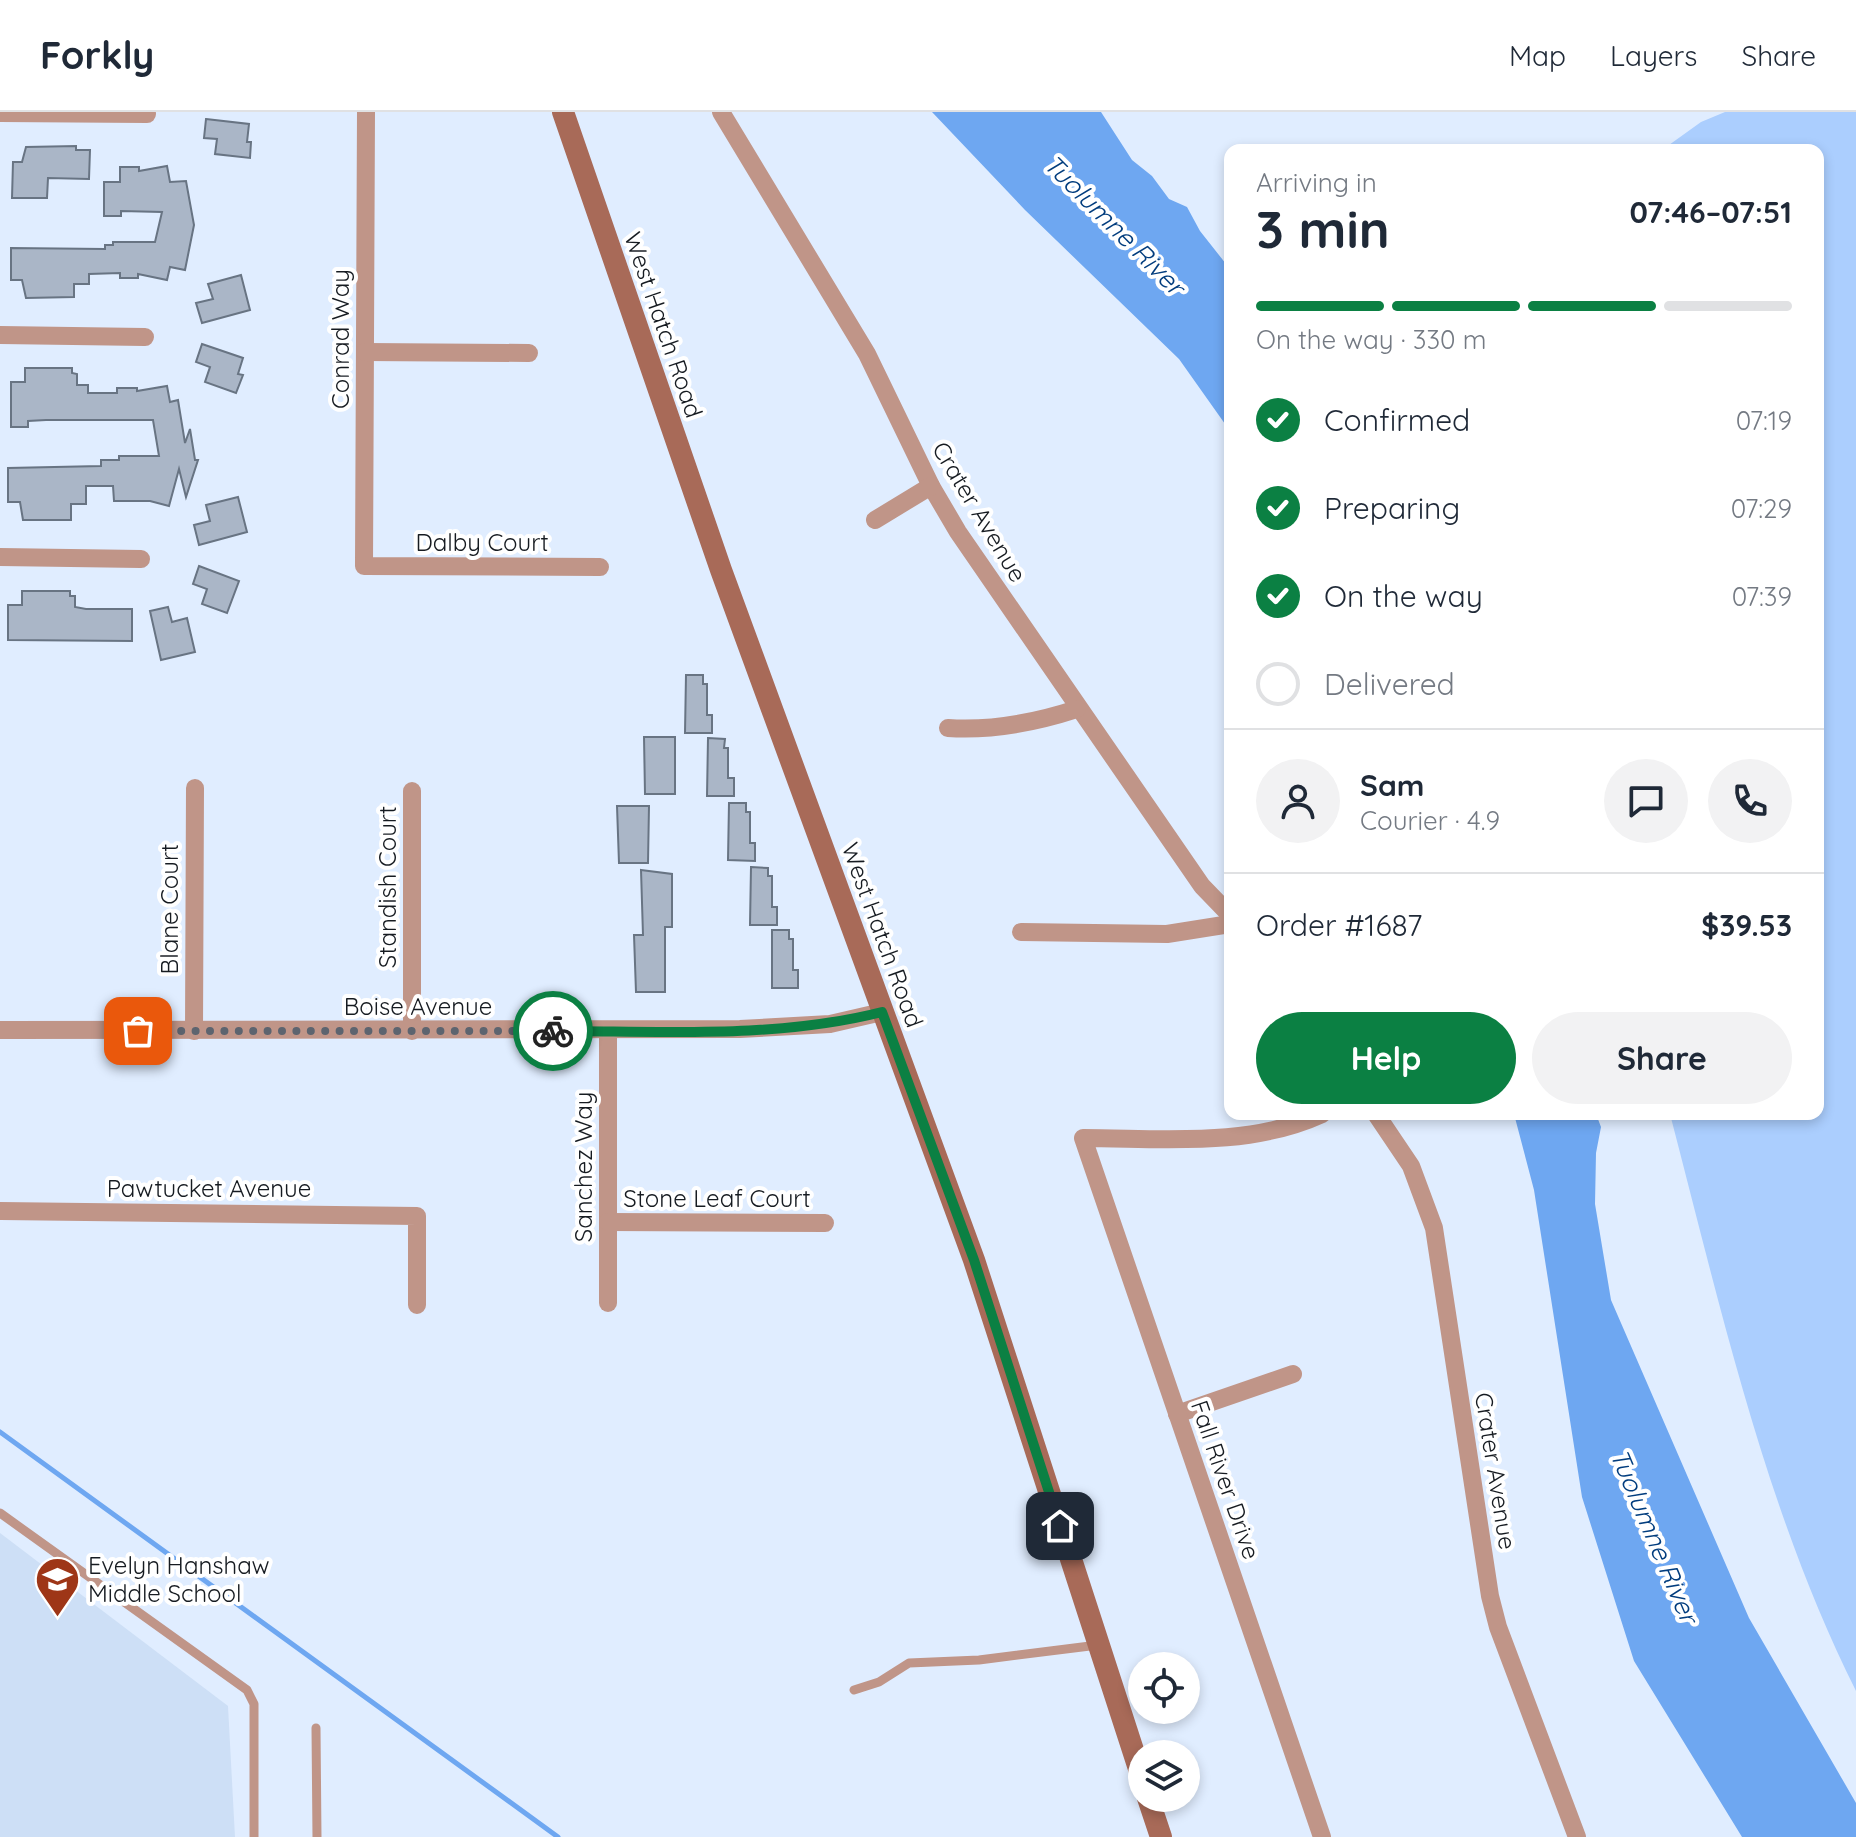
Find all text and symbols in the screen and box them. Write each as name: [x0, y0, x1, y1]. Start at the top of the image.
text: Forkly: [40, 31, 154, 79]
text: Map: [1509, 38, 1566, 73]
text: Layers: [1610, 38, 1697, 73]
text: Share: [1741, 38, 1816, 73]
water label: Tuolumne River: [1037, 147, 1194, 304]
text: Arriving in: [1256, 166, 1377, 199]
text: 07:46–07:51: [1630, 193, 1792, 231]
text: 3 min: [1256, 196, 1390, 261]
street label: West Hatch Road: [618, 228, 710, 421]
street label: Conrad Way: [325, 269, 355, 409]
text: On the way · 330 m: [1256, 323, 1486, 356]
icon: check: [1256, 398, 1300, 442]
text: Confirmed: [1324, 401, 1470, 439]
text: 07:19: [1736, 404, 1792, 437]
street label: Crater Avenue: [926, 436, 1034, 587]
icon: check: [1256, 486, 1300, 530]
text: Preparing: [1324, 489, 1460, 527]
text: 07:29: [1731, 492, 1792, 525]
street label: Dalby Court: [415, 527, 549, 557]
icon: check: [1256, 574, 1300, 618]
text: On the way: [1324, 577, 1483, 615]
text: 07:39: [1732, 580, 1792, 613]
text: Delivered: [1324, 665, 1455, 703]
button: person: [1256, 759, 1340, 843]
button: chat: [1604, 759, 1688, 843]
button: phone: [1708, 759, 1792, 843]
text: Sam: [1360, 766, 1424, 804]
text: Courier · 4.9: [1360, 804, 1500, 837]
street label: Standish Court: [372, 806, 402, 968]
street label: West Hatch Road: [836, 838, 930, 1031]
street label: Blane Court: [154, 844, 184, 974]
text: Order #1687: [1256, 906, 1422, 944]
text: $39.53: [1701, 906, 1792, 944]
street label: Boise Avenue: [344, 991, 492, 1021]
courier: [513, 991, 593, 1071]
pin: [104, 997, 172, 1065]
icon: bag: [116, 1009, 160, 1053]
icon: bike: [531, 1009, 575, 1053]
button: Help: [1256, 1012, 1516, 1104]
button: Share: [1532, 1012, 1792, 1104]
street label: Sanchez Way: [568, 1092, 598, 1242]
street label: Pawtucket Avenue: [107, 1173, 311, 1203]
street label: Stone Leaf Court: [623, 1183, 811, 1213]
street label: Crater Avenue: [1469, 1390, 1523, 1552]
street label: Fall River Drive: [1185, 1396, 1267, 1563]
water label: Tuolumne River: [1603, 1444, 1707, 1630]
pin: [1026, 1492, 1094, 1560]
icon: home: [1038, 1504, 1082, 1548]
place label: Evelyn Hanshaw Middle School: [88, 1550, 270, 1608]
school or university icon: Evelyn Hanshaw Middle School: [33, 1556, 81, 1619]
map controls: [1128, 1652, 1200, 1812]
button: locate: [1128, 1652, 1200, 1724]
button: layers: [1128, 1740, 1200, 1812]

